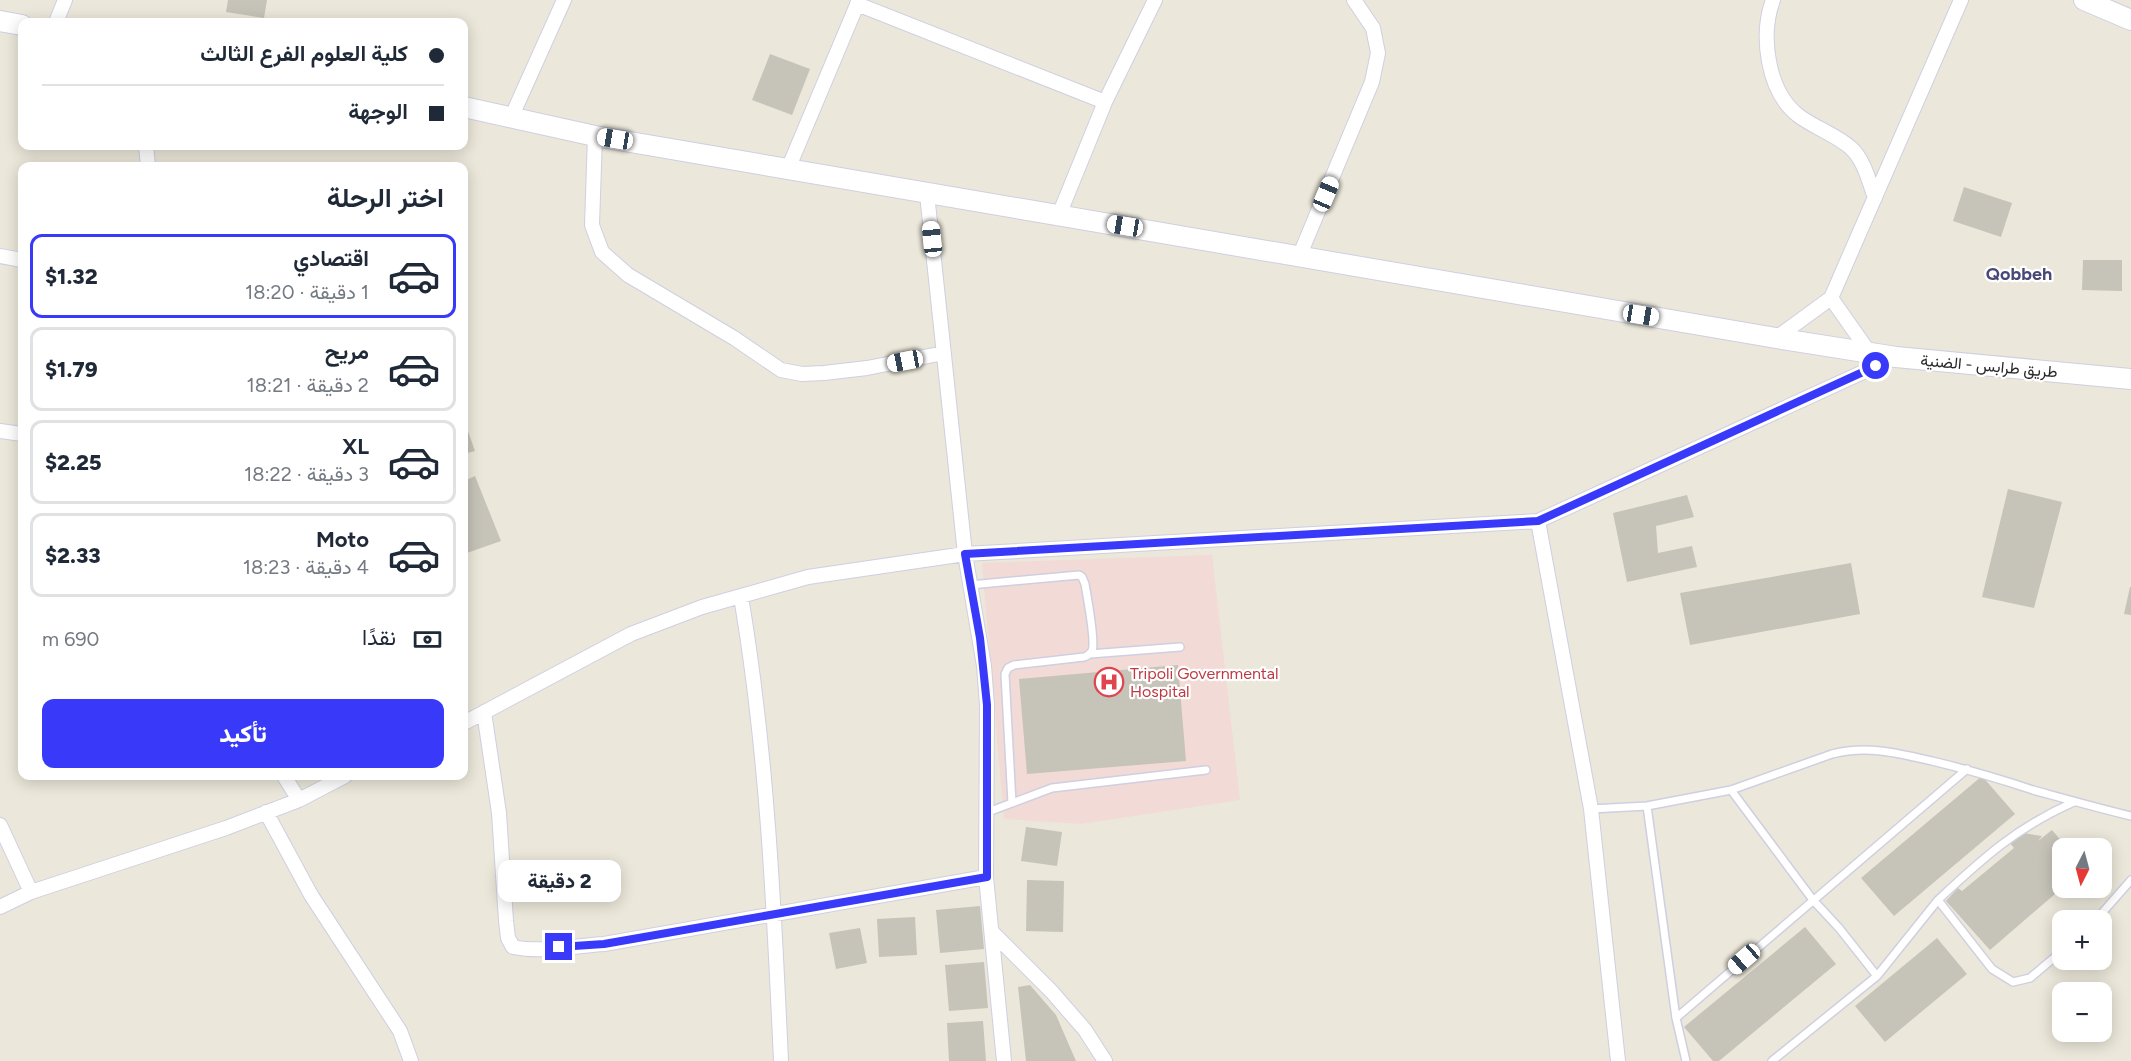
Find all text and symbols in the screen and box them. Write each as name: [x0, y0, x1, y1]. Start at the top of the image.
text: كلية العلوم الفرع الثالث: [200, 40, 408, 67]
text: الوجهة: [348, 98, 408, 125]
car: [596, 127, 634, 151]
car: [1311, 174, 1341, 214]
text: اختر الرحلة: [327, 181, 444, 214]
car: [1106, 214, 1144, 238]
car: [921, 220, 943, 258]
text: اقتصادي: [293, 245, 369, 272]
icon: car: [387, 249, 441, 303]
text: $1.32: [45, 263, 98, 290]
district label: Qobbeh: [1986, 263, 2052, 285]
text: 1 دقيقة · 18:20: [245, 280, 369, 304]
car: [1622, 303, 1660, 327]
text: مريح: [325, 338, 369, 365]
icon: car: [387, 342, 441, 396]
car: [886, 349, 924, 373]
street label: طريق طرابس - الضنية: [1919, 351, 2058, 382]
route start: [1862, 352, 1889, 379]
text: $1.79: [45, 356, 98, 383]
text: 2 دقيقة · 18:21: [247, 373, 369, 397]
text: XL: [342, 433, 369, 460]
icon: car: [387, 435, 441, 489]
text: $2.25: [45, 449, 102, 476]
text: 3 دقيقة · 18:22: [244, 462, 369, 486]
text: Moto: [316, 526, 369, 553]
icon: car: [387, 528, 441, 582]
text: $2.33: [45, 542, 101, 569]
text: 4 دقيقة · 18:23: [243, 555, 369, 579]
icon: cash: [411, 623, 444, 656]
text: نقدًا: [362, 624, 396, 651]
text: 690 m: [42, 627, 99, 651]
place label: Tripoli Governmental Hospital: [1130, 664, 1279, 701]
hospital icon: Tripoli Governmental Hospital: [1093, 666, 1125, 698]
button: تأكيد: [42, 699, 444, 768]
north arrow: [2052, 838, 2112, 898]
map controls: [2052, 838, 2112, 1042]
callout: 2 دقيقة: [498, 860, 620, 902]
text: 2 دقيقة: [528, 869, 591, 893]
button: +: [2052, 910, 2112, 970]
route end: [545, 933, 572, 960]
car: [1725, 940, 1763, 978]
button: −: [2052, 982, 2112, 1042]

